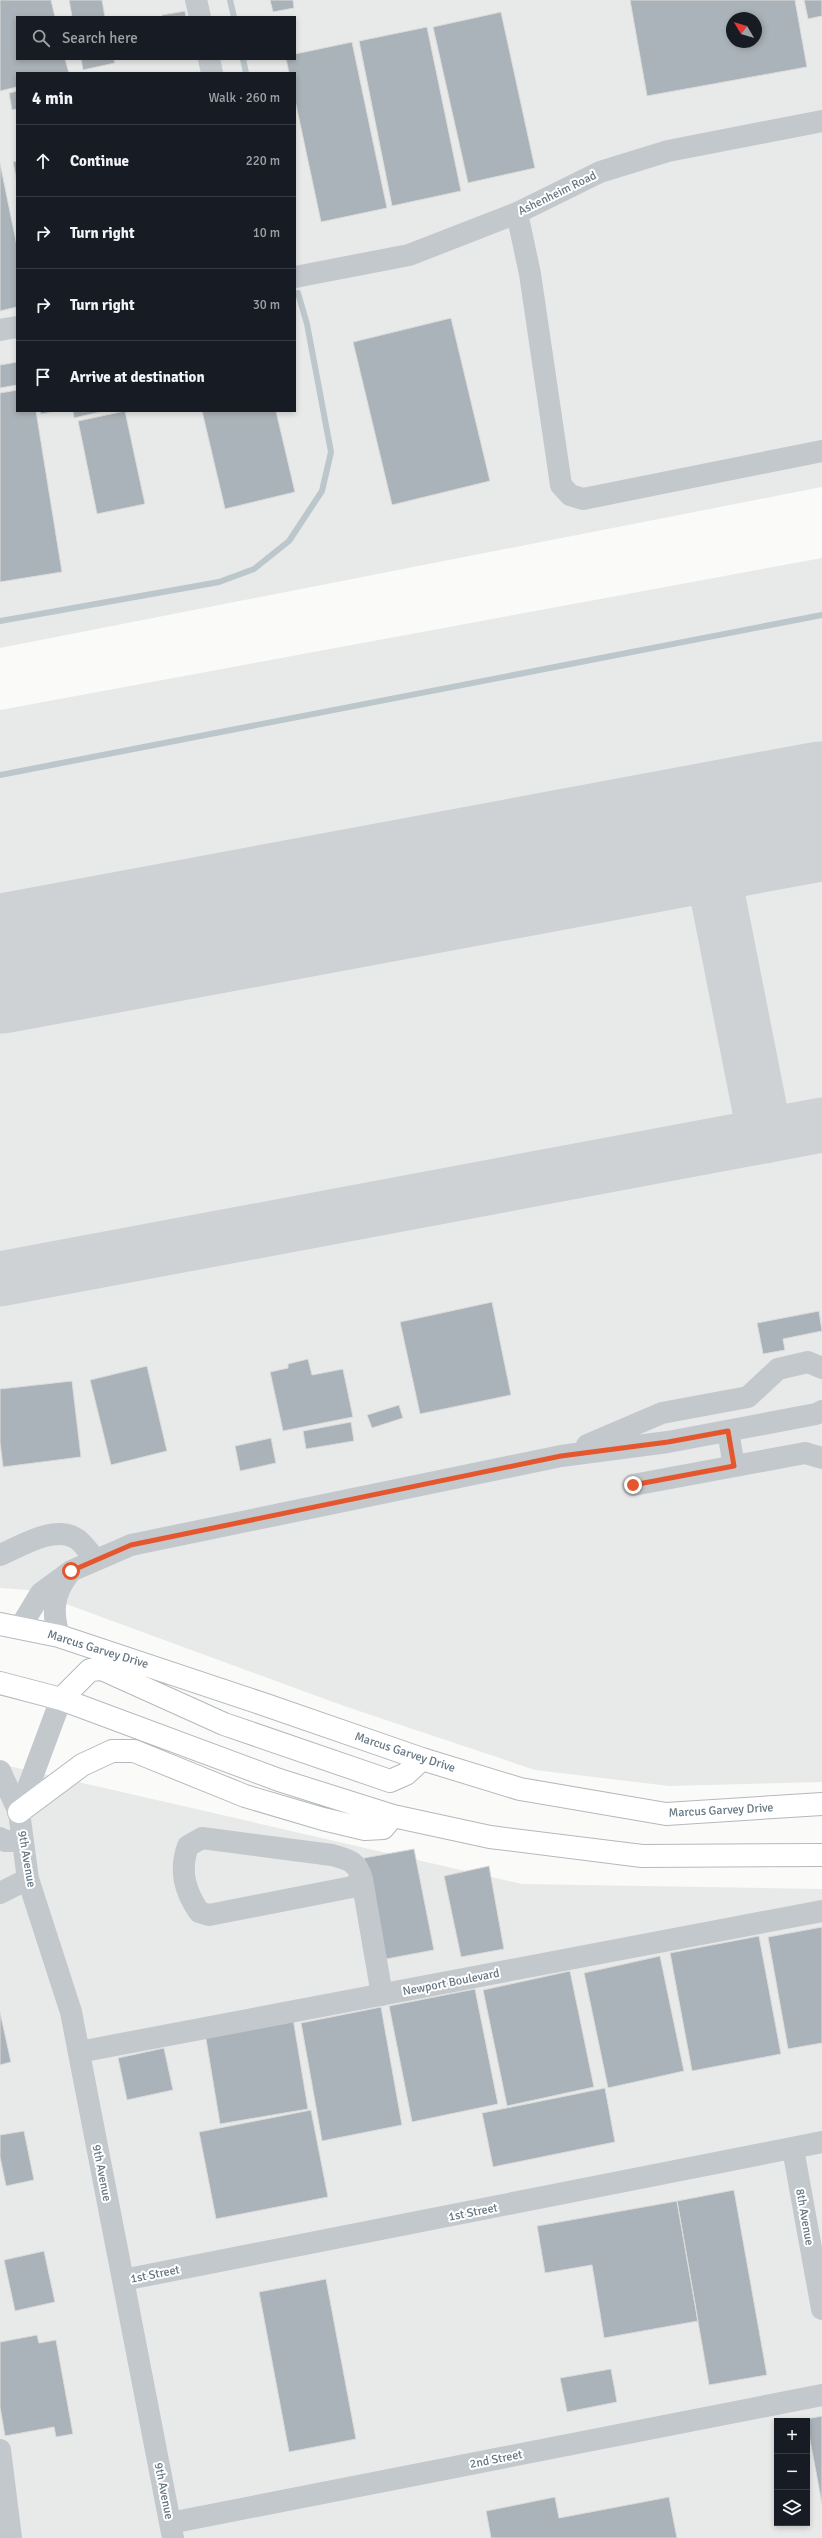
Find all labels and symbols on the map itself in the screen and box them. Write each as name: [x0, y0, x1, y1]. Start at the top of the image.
north arrow: [726, 12, 762, 48]
street label: Ashenheim Road: [516, 168, 599, 219]
route end: [624, 1476, 642, 1494]
route start: [62, 1562, 80, 1580]
street label: Marcus Garvey Drive: [46, 1627, 150, 1672]
street label: Marcus Garvey Drive: [353, 1729, 457, 1776]
street label: Marcus Garvey Drive: [668, 1800, 774, 1821]
street label: 9th Avenue: [14, 1830, 39, 1889]
street label: Newport Boulevard: [401, 1966, 501, 1999]
street label: 9th Avenue: [89, 2143, 114, 2203]
street label: 8th Avenue: [792, 2188, 817, 2247]
street label: 1st Street: [447, 2200, 499, 2225]
street label: 1st Street: [129, 2262, 181, 2287]
street label: 2nd Street: [469, 2447, 524, 2472]
street label: 9th Avenue: [151, 2461, 176, 2521]

